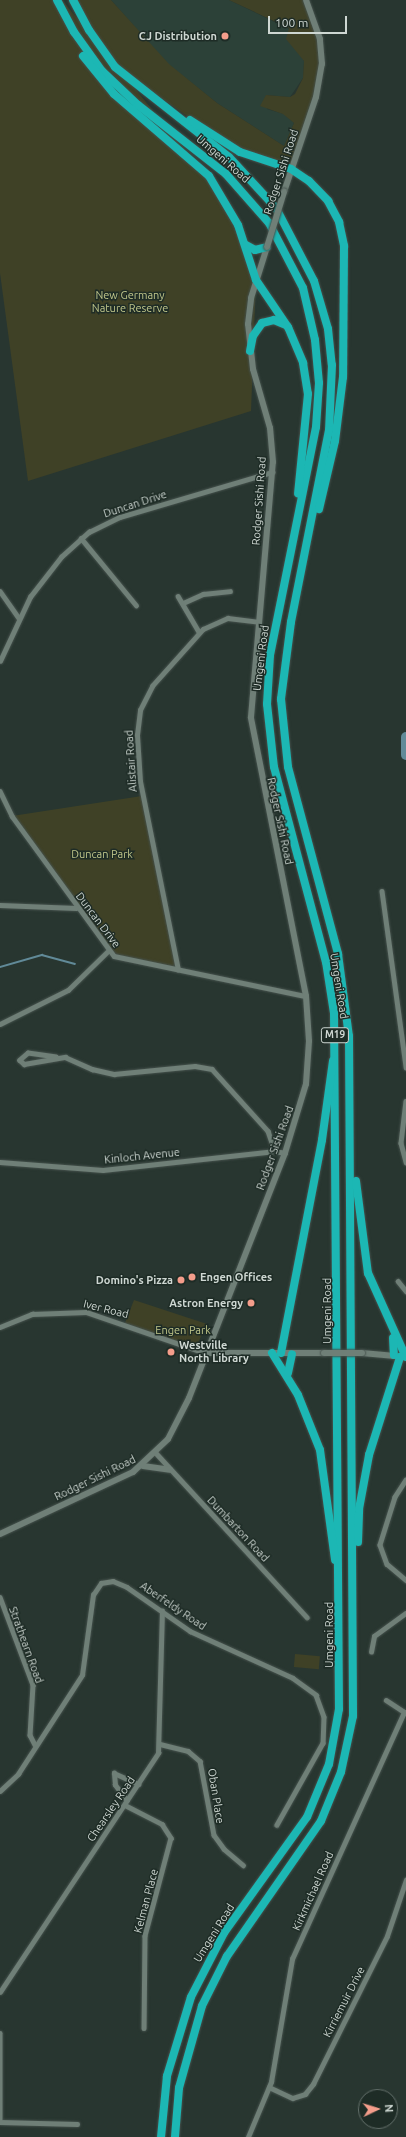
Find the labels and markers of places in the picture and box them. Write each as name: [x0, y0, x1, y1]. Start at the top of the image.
place label: CJ Distribution: [139, 29, 217, 43]
marker: CJ Distribution: [220, 31, 230, 41]
place label: Engen Offices: [200, 1270, 272, 1284]
marker: Engen Offices: [187, 1272, 197, 1282]
place label: Domino's Pizza: [96, 1273, 173, 1287]
marker: Domino's Pizza: [176, 1275, 186, 1285]
place label: Astron Energy: [169, 1296, 243, 1310]
marker: Astron Energy: [246, 1298, 256, 1308]
place label: Westville North Library: [179, 1339, 249, 1365]
marker: Westville North Library: [166, 1347, 176, 1357]

